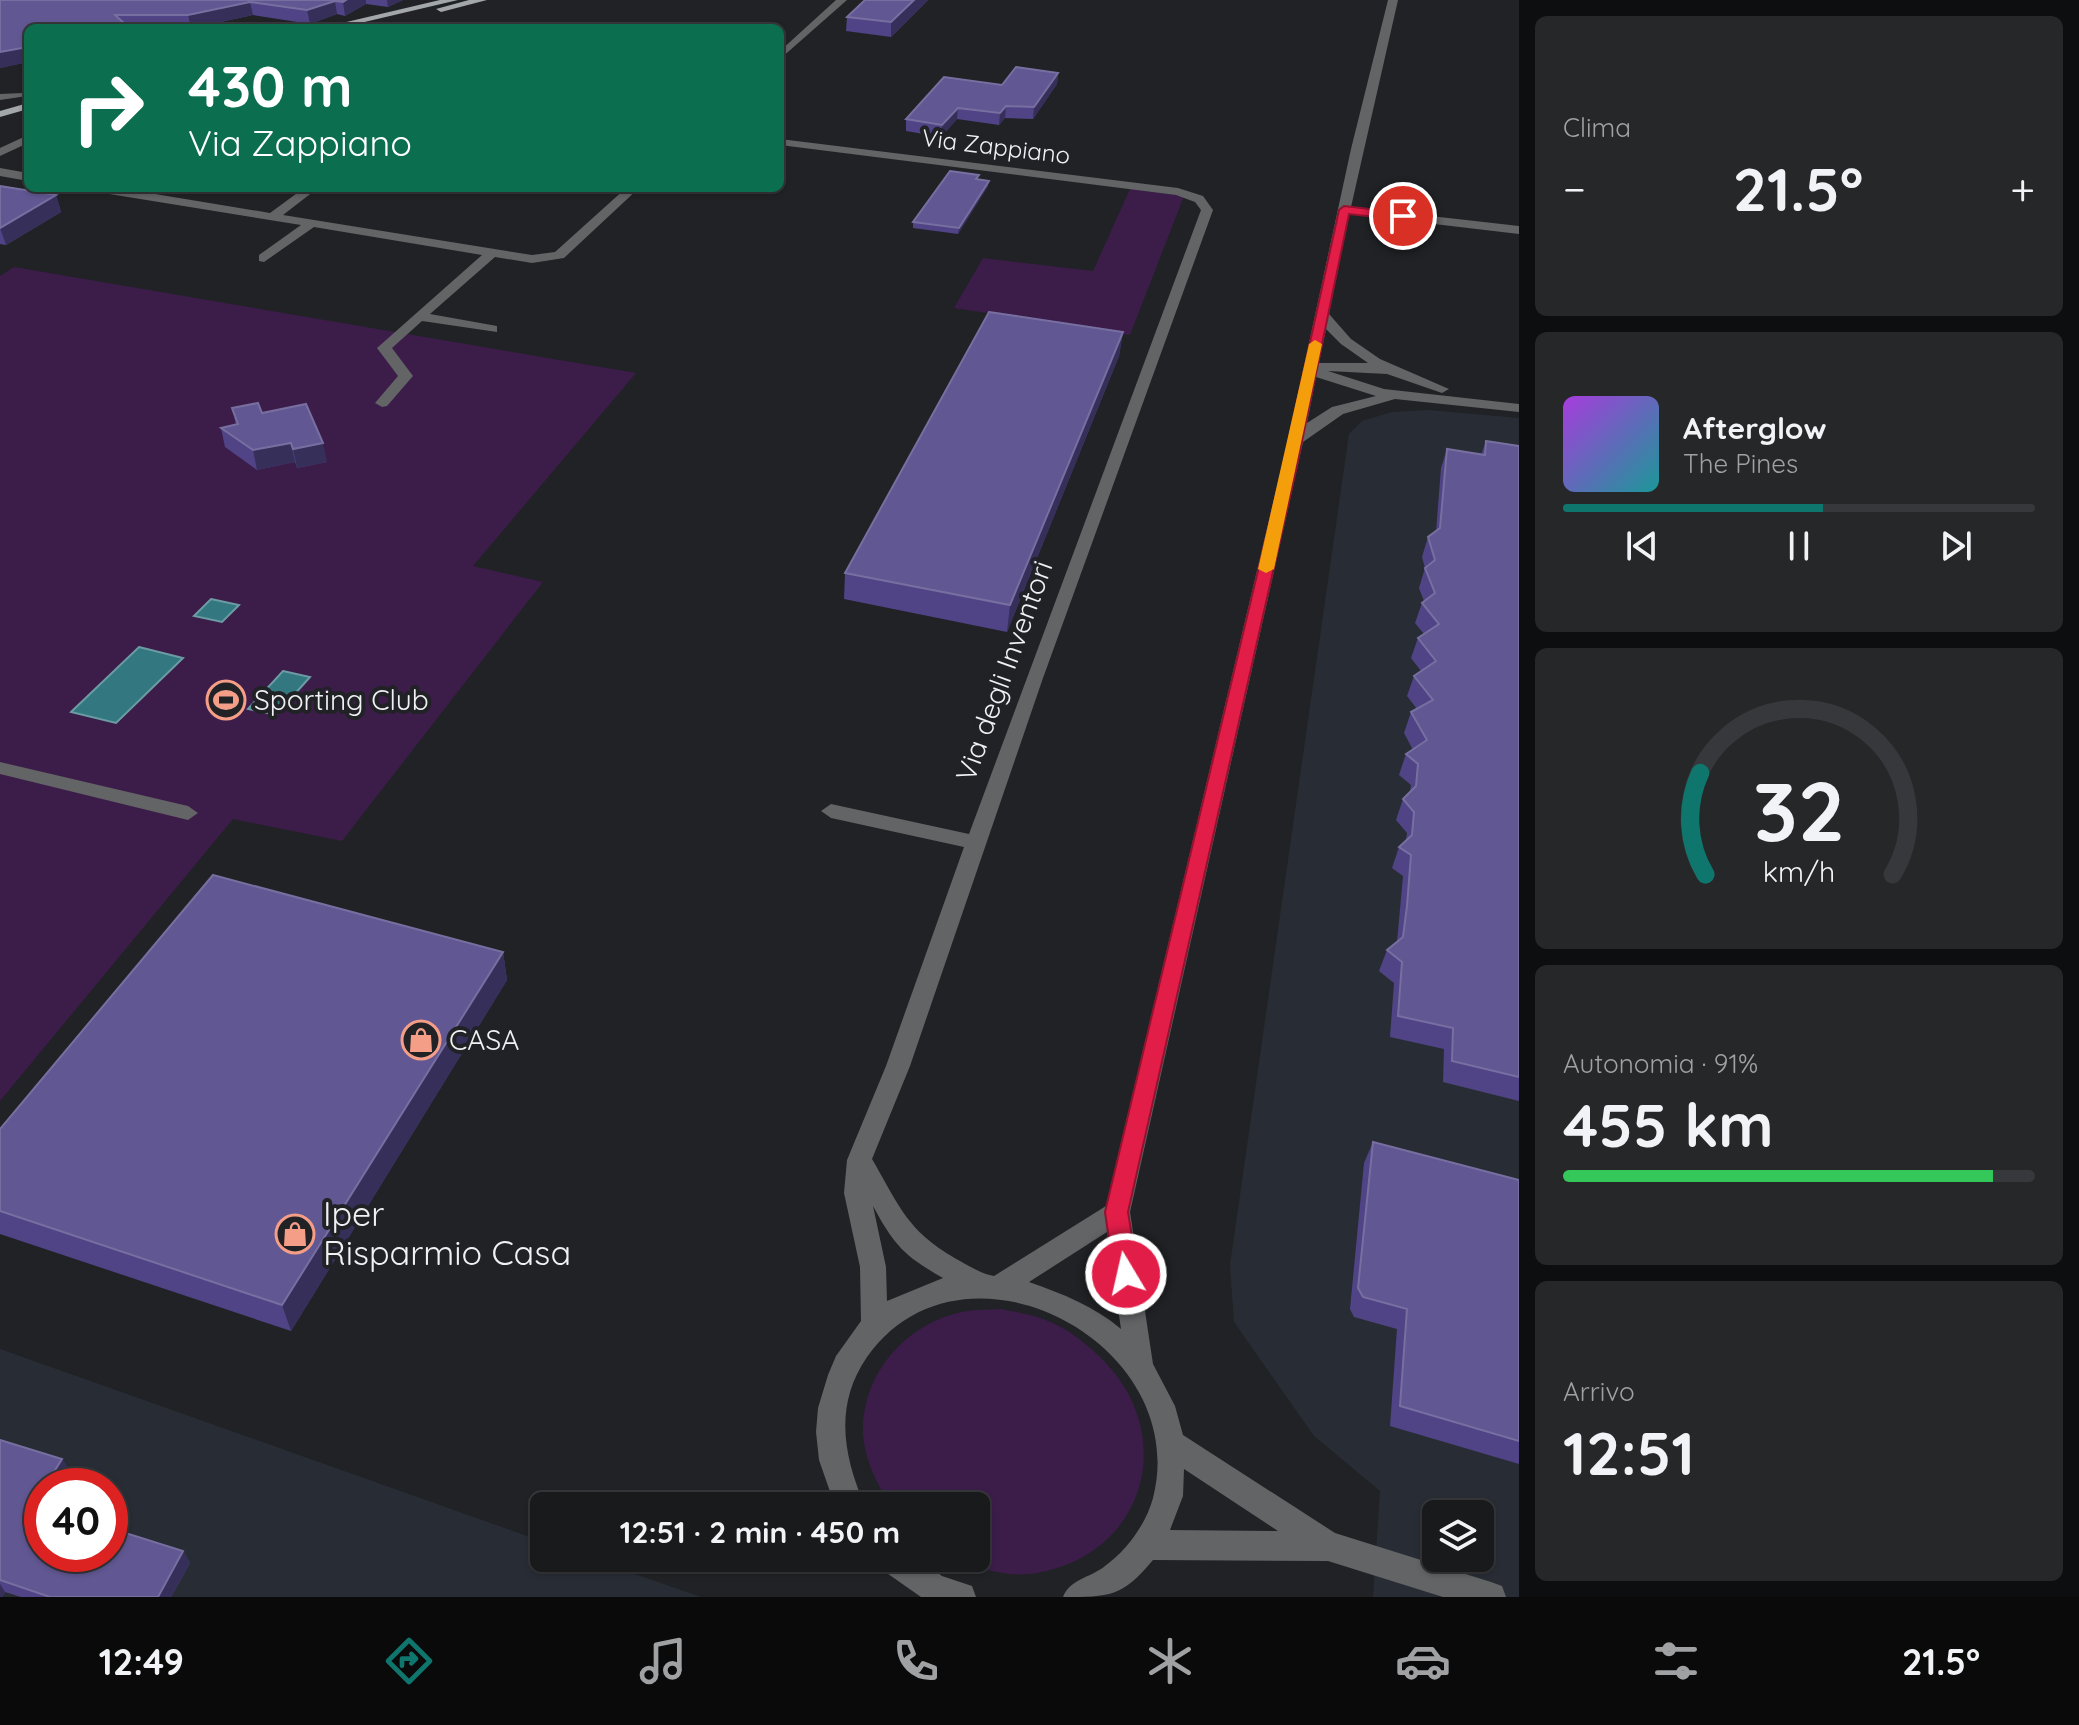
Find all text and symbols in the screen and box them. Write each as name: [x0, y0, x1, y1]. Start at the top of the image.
text: 430 m: [188, 51, 353, 121]
icon: right: [56, 56, 160, 160]
text: Clima: [1563, 111, 1631, 144]
text: Via Zappiano: [188, 120, 412, 165]
street label: Via Zappiano: [920, 122, 1072, 170]
text: 21.5°: [1733, 151, 1863, 226]
text: −: [1563, 161, 1586, 216]
text: +: [2010, 161, 2035, 216]
pin: [1369, 182, 1437, 250]
icon: arrive: [1381, 194, 1425, 238]
text: Afterglow: [1683, 409, 1826, 447]
text: The Pines: [1683, 447, 1798, 480]
icon: previous: [1620, 524, 1664, 568]
icon: pause: [1777, 524, 1821, 568]
icon: next: [1934, 524, 1978, 568]
street label: Via degli Inventori: [947, 556, 1060, 786]
sports icon: Sporting Club: [205, 679, 247, 721]
place label: Sporting Club: [254, 682, 429, 717]
text: 32: [1753, 757, 1845, 861]
text: km/h: [1763, 853, 1835, 889]
shop icon: CASA: [400, 1019, 442, 1061]
place label: CASA: [449, 1022, 519, 1057]
text: Autonomia · 91%: [1563, 1047, 1758, 1080]
text: 455 km: [1563, 1087, 1774, 1162]
place label: Iper Risparmio Casa: [323, 1192, 571, 1274]
shop icon: Iper Risparmio Casa: [274, 1213, 316, 1255]
position arrow: [1084, 1232, 1168, 1316]
text: Arrivo: [1563, 1375, 1635, 1408]
text: 12:51: [1563, 1415, 1695, 1490]
speed limit sign: 40: [24, 1468, 128, 1572]
map controls: [1422, 1500, 1494, 1572]
button: layers: [1422, 1500, 1494, 1572]
text: 12:51 · 2 min · 450 m: [620, 1513, 900, 1551]
icon: directions: [381, 1633, 437, 1689]
icon: music: [635, 1633, 691, 1689]
icon: phone: [888, 1633, 944, 1689]
icon: climate: [1142, 1633, 1198, 1689]
icon: car: [1395, 1633, 1451, 1689]
icon: filters: [1648, 1633, 1704, 1689]
text: 12:49: [99, 1639, 184, 1684]
text: 21.5°: [1902, 1639, 1980, 1684]

